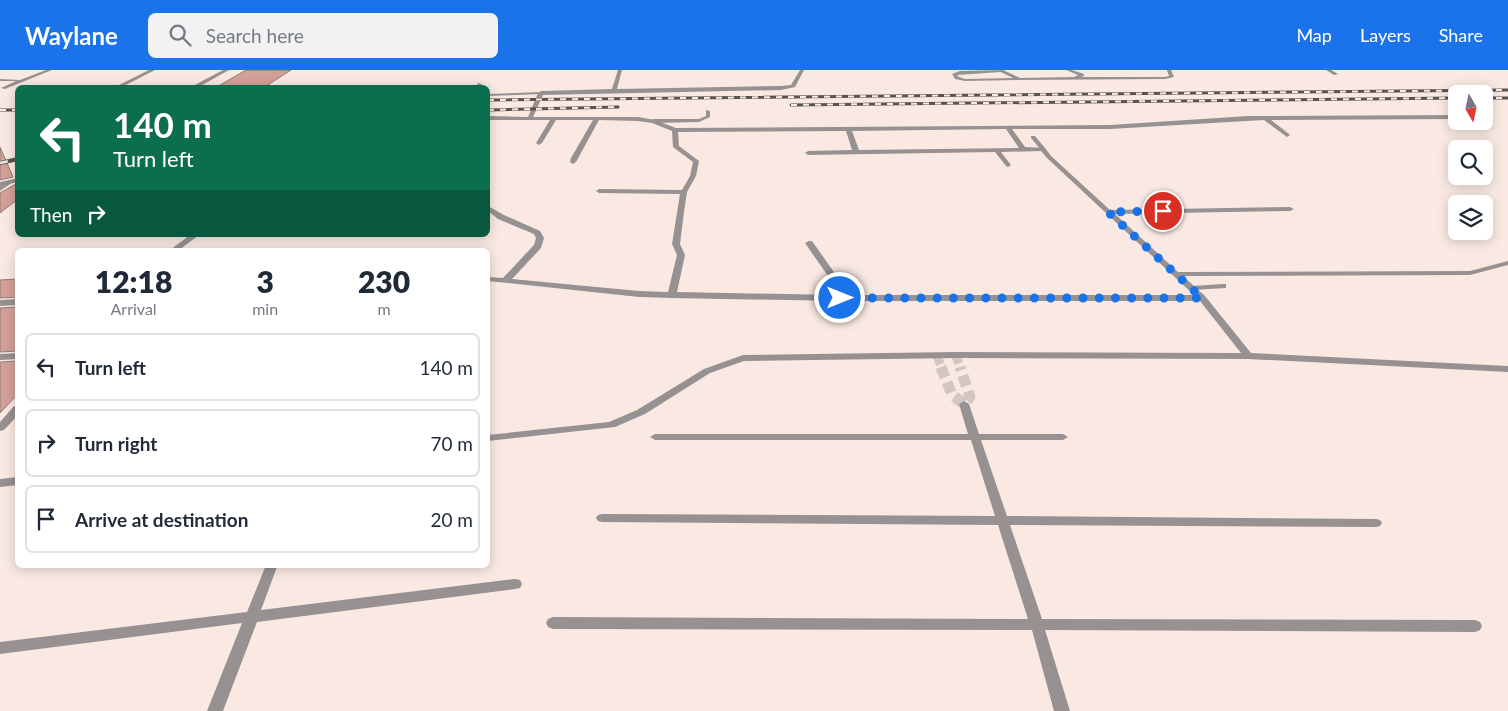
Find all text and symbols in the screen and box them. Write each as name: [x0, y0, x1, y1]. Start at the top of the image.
search box: [148, 13, 498, 58]
text: Waylane: [25, 21, 118, 50]
icon: search: [166, 21, 194, 49]
text: Search here: [206, 24, 304, 47]
text: Map: [1296, 24, 1332, 46]
text: Layers: [1360, 24, 1411, 46]
text: Share: [1439, 24, 1483, 46]
north arrow: [1448, 85, 1492, 130]
map controls: [1448, 85, 1493, 240]
text: 140 m: [113, 103, 212, 145]
icon: left: [30, 105, 95, 170]
button: search: [1448, 140, 1493, 185]
text: Turn left: [113, 145, 194, 172]
pin: [1142, 190, 1184, 232]
button: layers: [1448, 195, 1493, 240]
icon: arrive: [1149, 197, 1177, 225]
icon: right: [82, 200, 110, 228]
text: Then: [30, 203, 72, 226]
text: 12:18: [95, 263, 172, 299]
text: 3: [256, 263, 274, 299]
text: 230: [358, 263, 410, 299]
position arrow: [813, 271, 865, 323]
text: Arrival: [111, 299, 157, 318]
text: min: [252, 299, 278, 318]
text: m: [377, 299, 391, 318]
icon: left: [32, 353, 60, 381]
text: Turn left: [75, 356, 146, 379]
text: 140 m: [419, 356, 473, 379]
icon: right: [32, 429, 60, 457]
text: Turn right: [75, 432, 157, 455]
text: 70 m: [430, 432, 473, 455]
icon: arrive: [32, 505, 60, 533]
text: Arrive at destination: [75, 508, 248, 531]
text: 20 m: [430, 508, 473, 531]

